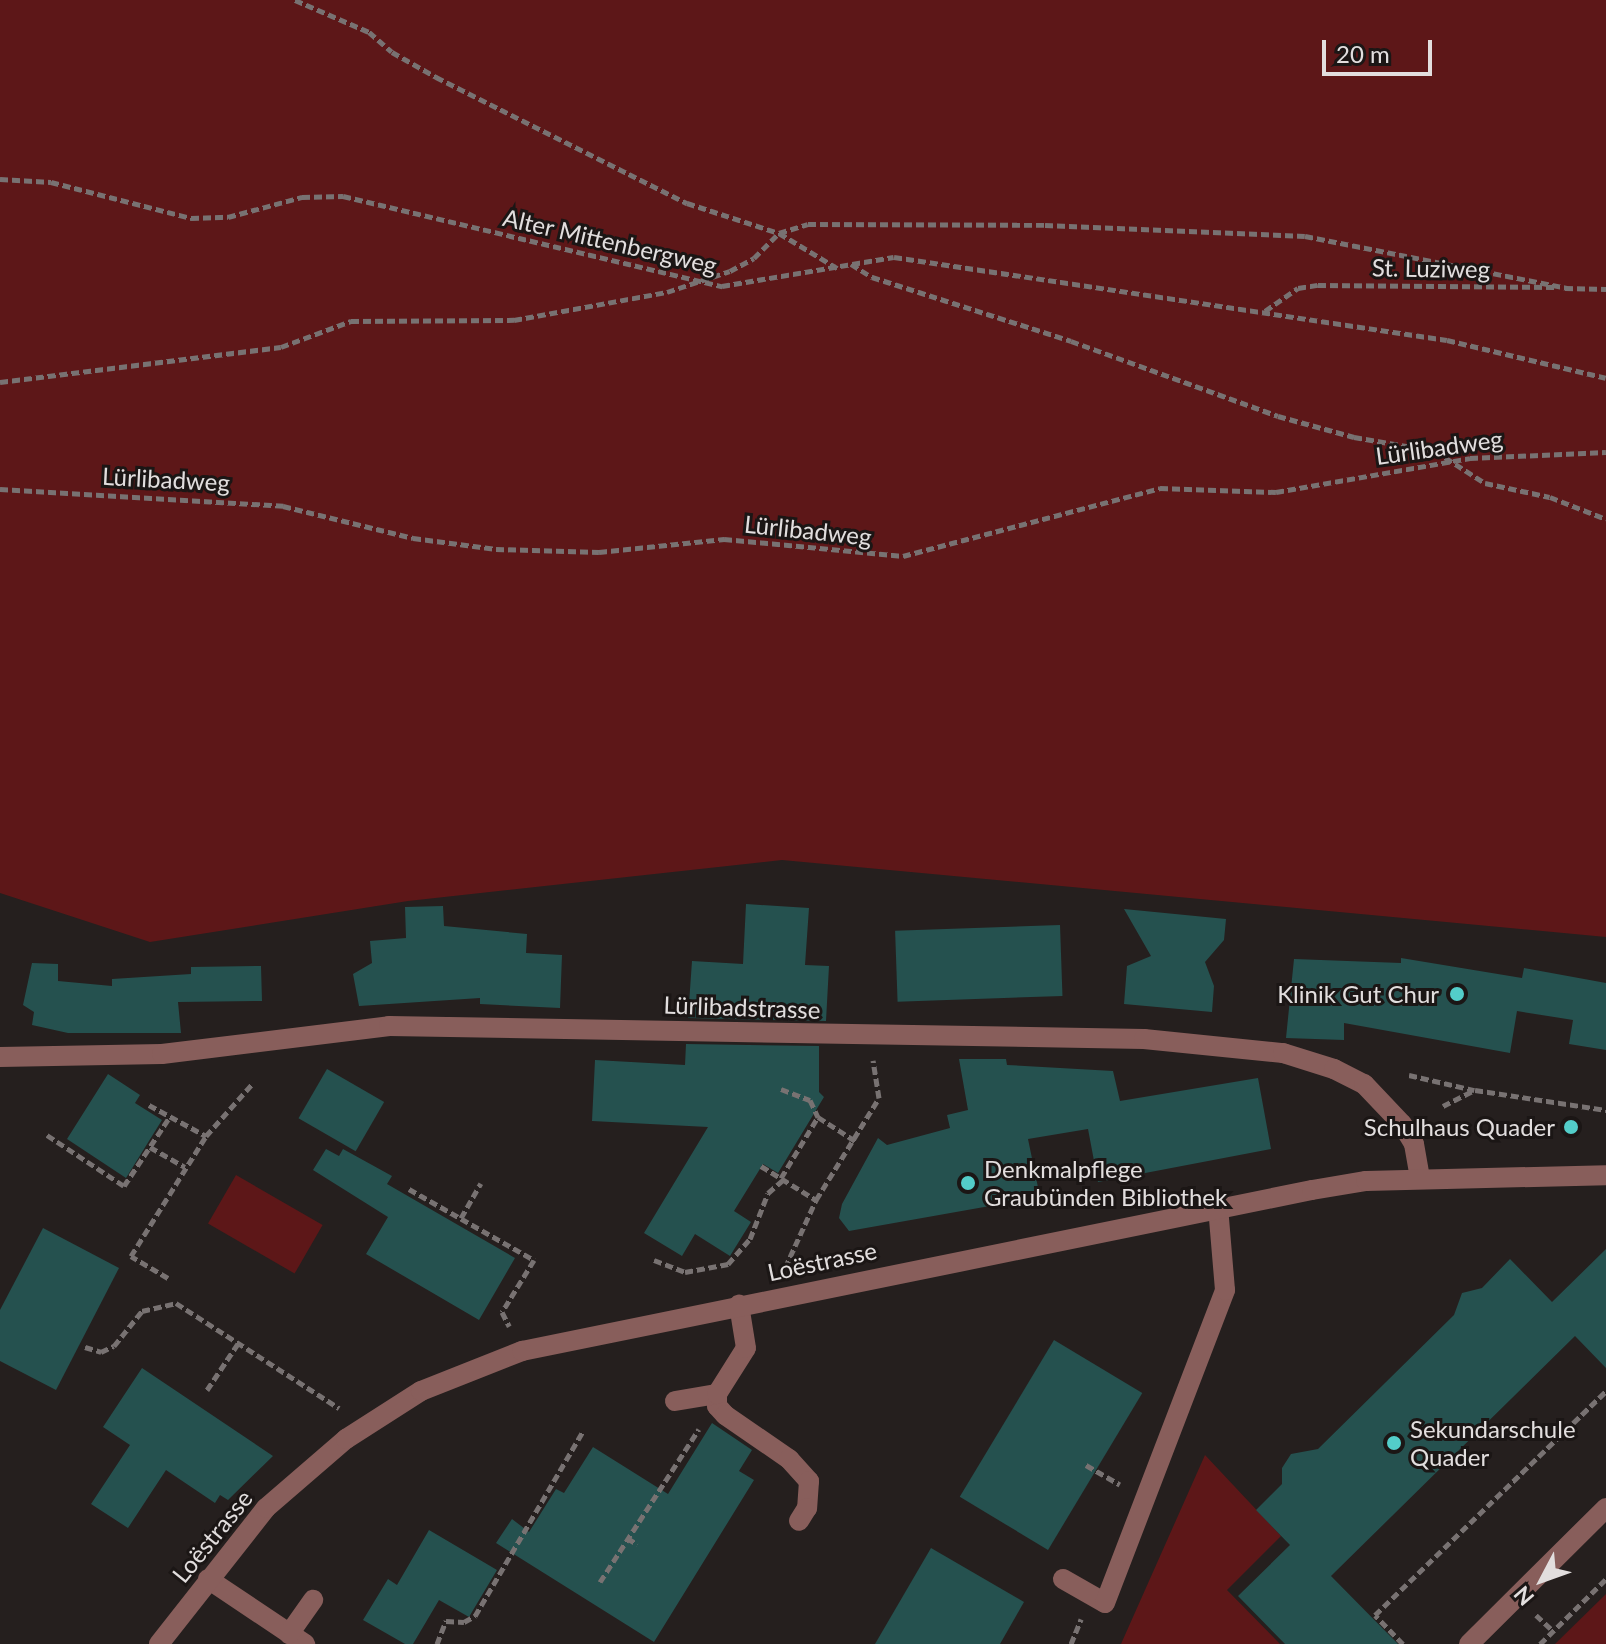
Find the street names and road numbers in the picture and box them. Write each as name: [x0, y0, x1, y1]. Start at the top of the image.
street label: Alter Mittenbergweg: [500, 202, 720, 280]
street label: St. Luziweg: [1372, 253, 1490, 283]
street label: Lürlibadweg: [1374, 424, 1504, 470]
street label: Lürlibadweg: [101, 461, 231, 497]
street label: Lürlibadweg: [743, 509, 873, 551]
street label: Lürlibadstrasse: [663, 990, 821, 1024]
street label: Loëstrasse: [765, 1235, 879, 1287]
street label: Loëstrasse: [166, 1484, 258, 1588]

